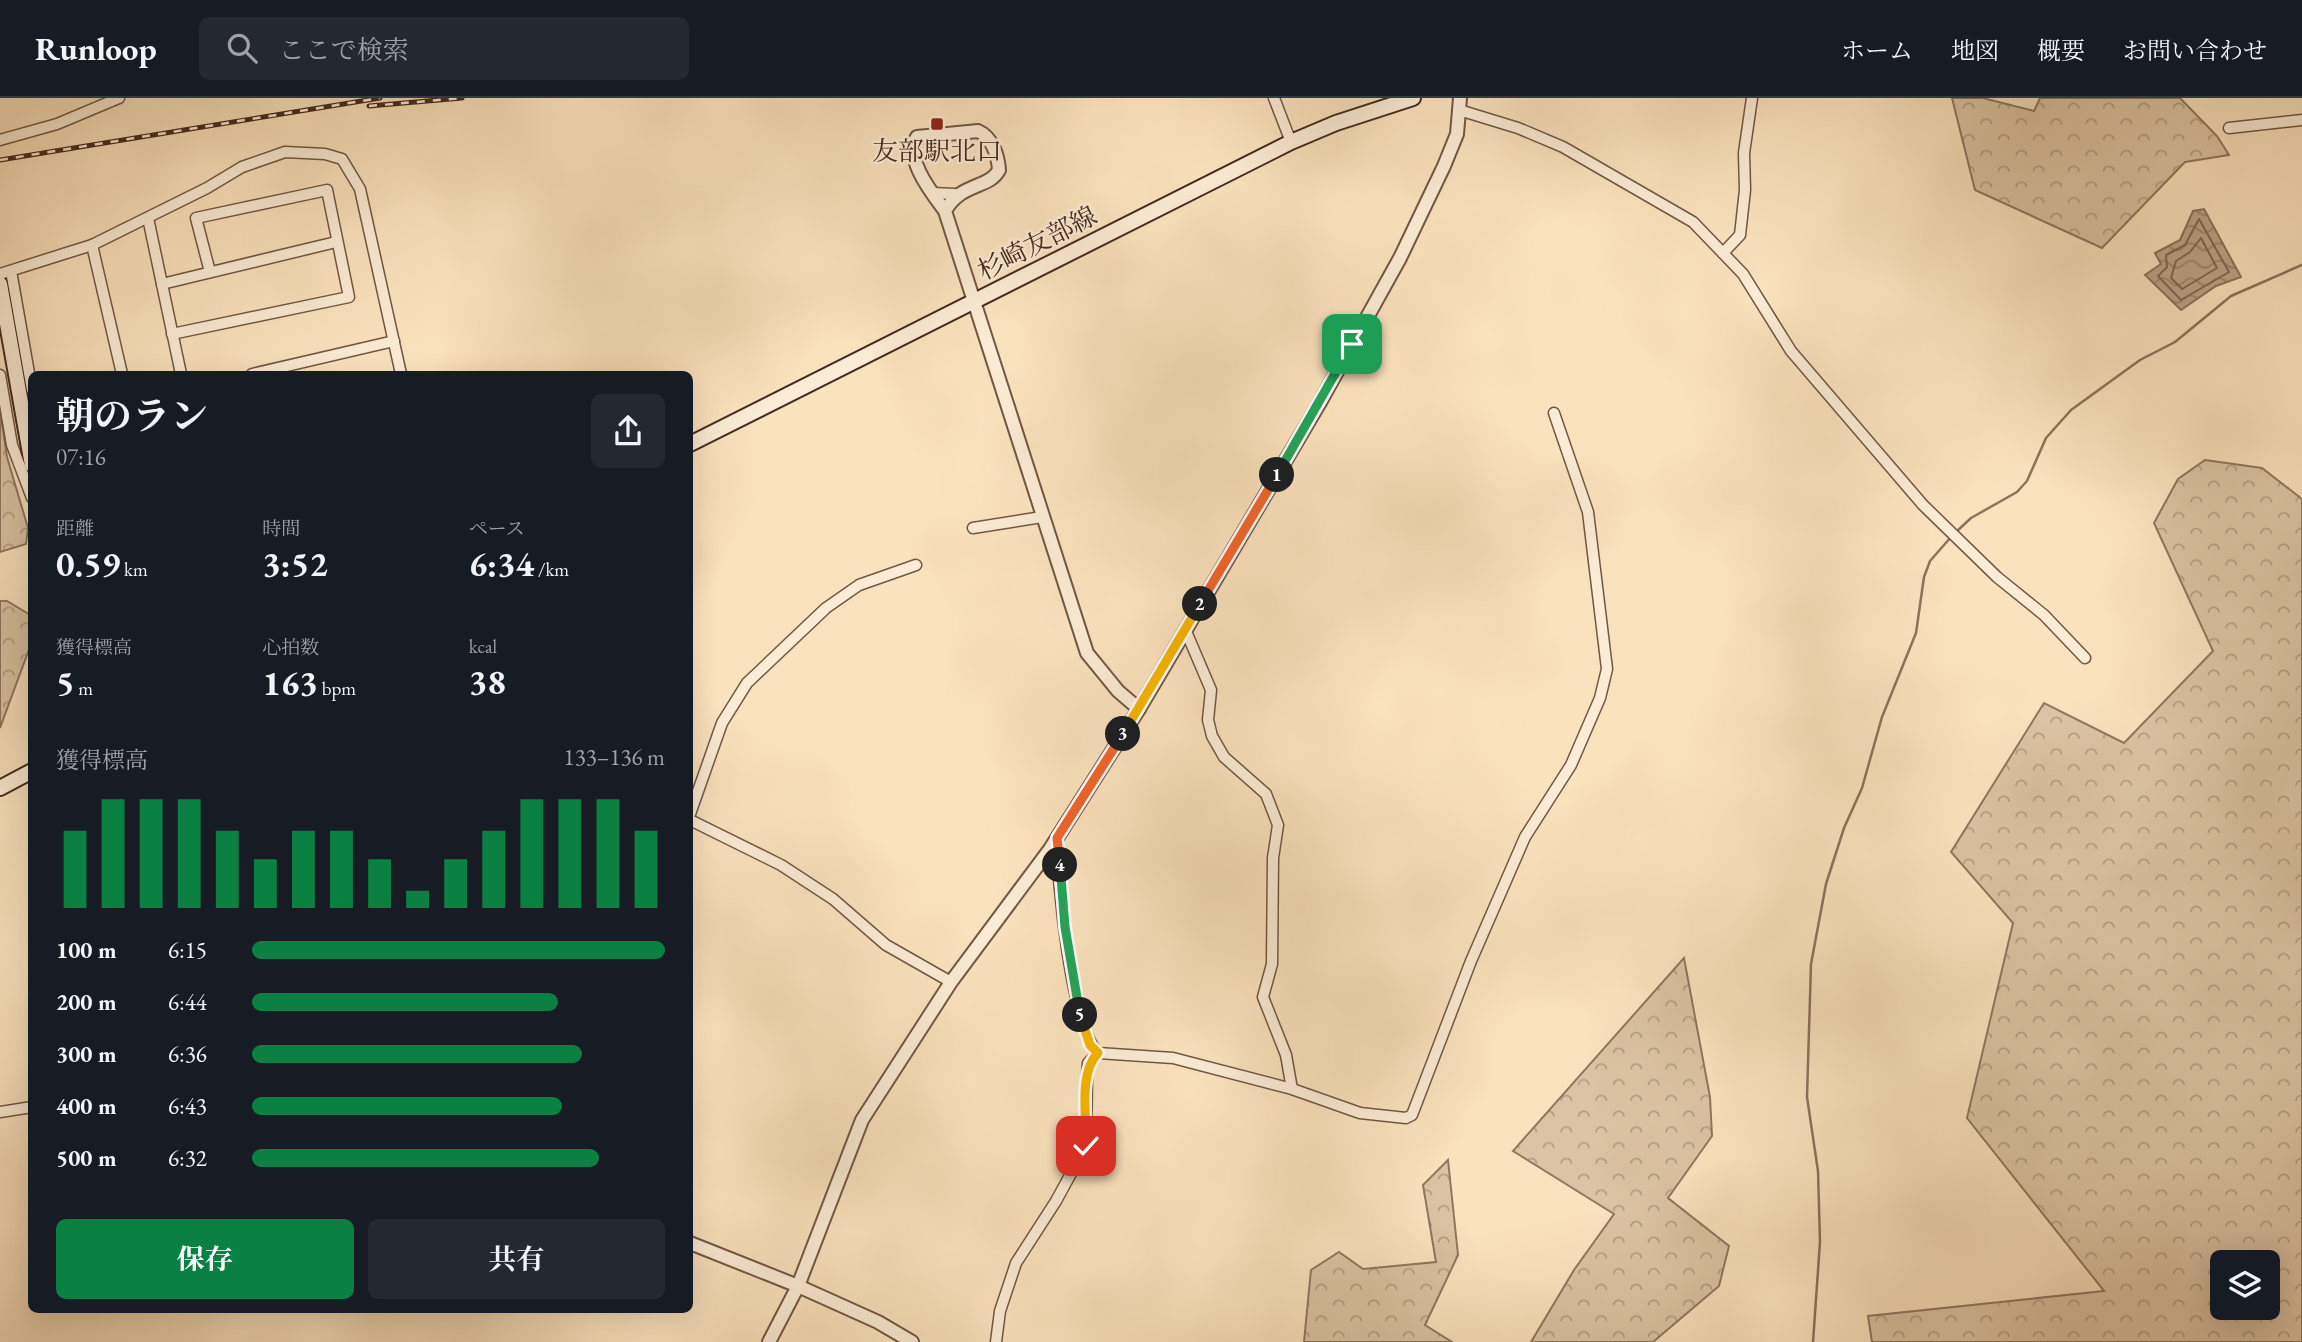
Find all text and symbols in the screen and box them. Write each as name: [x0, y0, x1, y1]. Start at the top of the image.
search box: [199, 17, 689, 80]
text: Runloop: [35, 27, 157, 70]
icon: search: [223, 29, 261, 67]
text: ここで検索: [279, 33, 409, 67]
text: ホーム: [1841, 35, 1913, 66]
text: 地図: [1951, 35, 1999, 66]
text: 概要: [2037, 35, 2085, 66]
text: お問い合わせ: [2123, 35, 2267, 66]
marker: 友部駅北口: [929, 116, 945, 132]
place label: 友部駅北口: [872, 134, 1002, 168]
street label: 杉崎友部線: [971, 198, 1103, 288]
pin: [1322, 314, 1382, 374]
icon: arrive: [1333, 325, 1371, 363]
text: 朝のラン: [56, 391, 208, 440]
button: share: [591, 394, 665, 468]
text: 07:16: [56, 442, 106, 472]
pin: 1: [1260, 458, 1294, 492]
text: 1: [1271, 462, 1282, 487]
text: 距離: [56, 516, 94, 541]
text: 時間: [262, 516, 300, 541]
text: ペース: [469, 516, 525, 541]
text: 0.59: [56, 541, 120, 586]
text: 3:52: [262, 541, 328, 586]
text: 6:34: [469, 541, 534, 586]
text: km: [120, 557, 148, 582]
text: /km: [534, 557, 569, 582]
pin: 2: [1182, 587, 1218, 622]
text: 2: [1194, 591, 1205, 616]
text: kcal: [469, 634, 497, 659]
text: 獲得標高: [56, 635, 132, 660]
text: 心拍数: [262, 635, 319, 660]
text: 38: [469, 659, 506, 704]
text: 5: [56, 660, 75, 705]
text: 163: [262, 660, 318, 705]
text: m: [75, 676, 93, 701]
text: bpm: [318, 676, 356, 701]
pin: 3: [1106, 716, 1140, 752]
text: 3: [1117, 721, 1128, 746]
text: 133–136 m: [564, 742, 665, 772]
text: 獲得標高: [56, 745, 148, 775]
pin: 4: [1042, 848, 1078, 882]
text: 4: [1054, 852, 1065, 877]
text: 100 m: [56, 935, 117, 965]
text: 6:15: [168, 935, 207, 965]
text: 200 m: [56, 987, 117, 1017]
text: 6:44: [168, 987, 207, 1017]
pin: 5: [1062, 998, 1098, 1032]
text: 5: [1074, 1002, 1085, 1027]
text: 300 m: [56, 1039, 117, 1069]
text: 6:36: [168, 1039, 207, 1069]
text: 400 m: [56, 1091, 117, 1121]
text: 6:43: [168, 1091, 207, 1121]
pin: [1056, 1116, 1116, 1176]
icon: check: [1067, 1127, 1105, 1165]
text: 500 m: [56, 1143, 117, 1173]
text: 6:32: [168, 1143, 207, 1173]
button: 保存: [56, 1219, 354, 1299]
button: 共有: [368, 1219, 665, 1299]
map controls: [2210, 1250, 2280, 1320]
button: layers: [2210, 1250, 2280, 1320]

